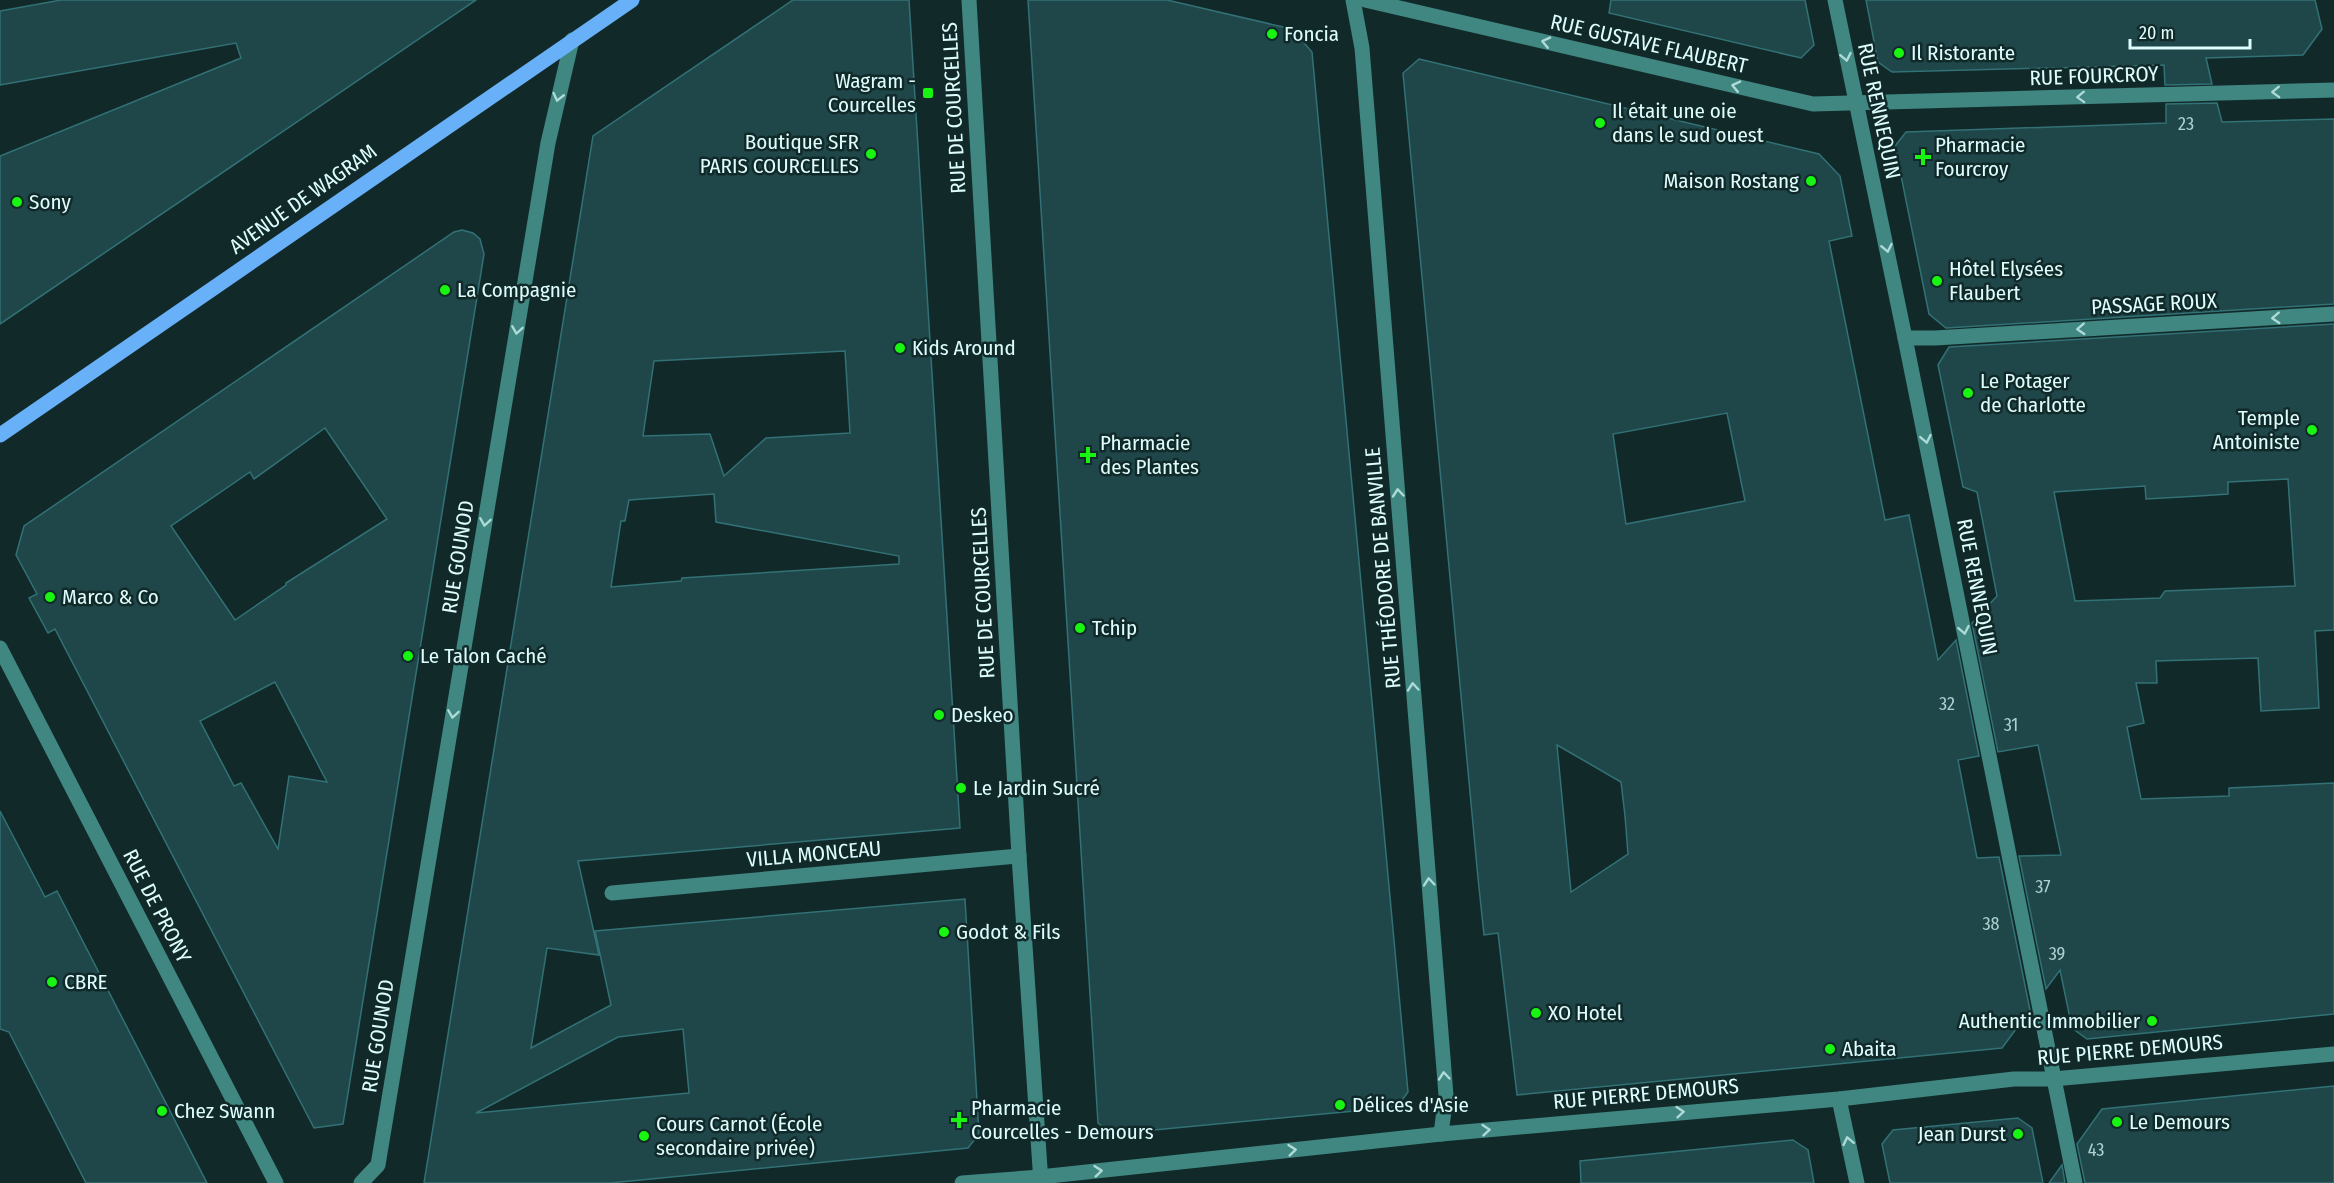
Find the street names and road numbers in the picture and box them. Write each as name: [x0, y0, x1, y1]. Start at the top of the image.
street label: RUE GUSTAVE FLAUBERT: [1548, 9, 1750, 79]
street label: RUE DE COURCELLES: [937, 22, 971, 194]
street label: RUE RENNEQUIN: [1852, 41, 1906, 181]
street label: RUE FOURCROY: [2029, 61, 2159, 91]
street label: AVENUE DE WAGRAM: [224, 138, 382, 260]
street label: PASSAGE ROUX: [2090, 288, 2218, 320]
street label: RUE THÉODORE DE BANVILLE: [1359, 446, 1407, 690]
street label: RUE GOUNOD: [436, 499, 480, 615]
street label: RUE DE COURCELLES: [966, 507, 1000, 679]
street label: RUE RENNEQUIN: [1951, 516, 2003, 658]
street label: VILLA MONCEAU: [746, 835, 882, 873]
street label: RUE DE PRONY: [117, 845, 197, 968]
street label: RUE GOUNOD: [356, 978, 400, 1094]
street label: RUE PIERRE DEMOURS: [2036, 1029, 2224, 1071]
street label: RUE PIERRE DEMOURS: [1552, 1073, 1740, 1115]

